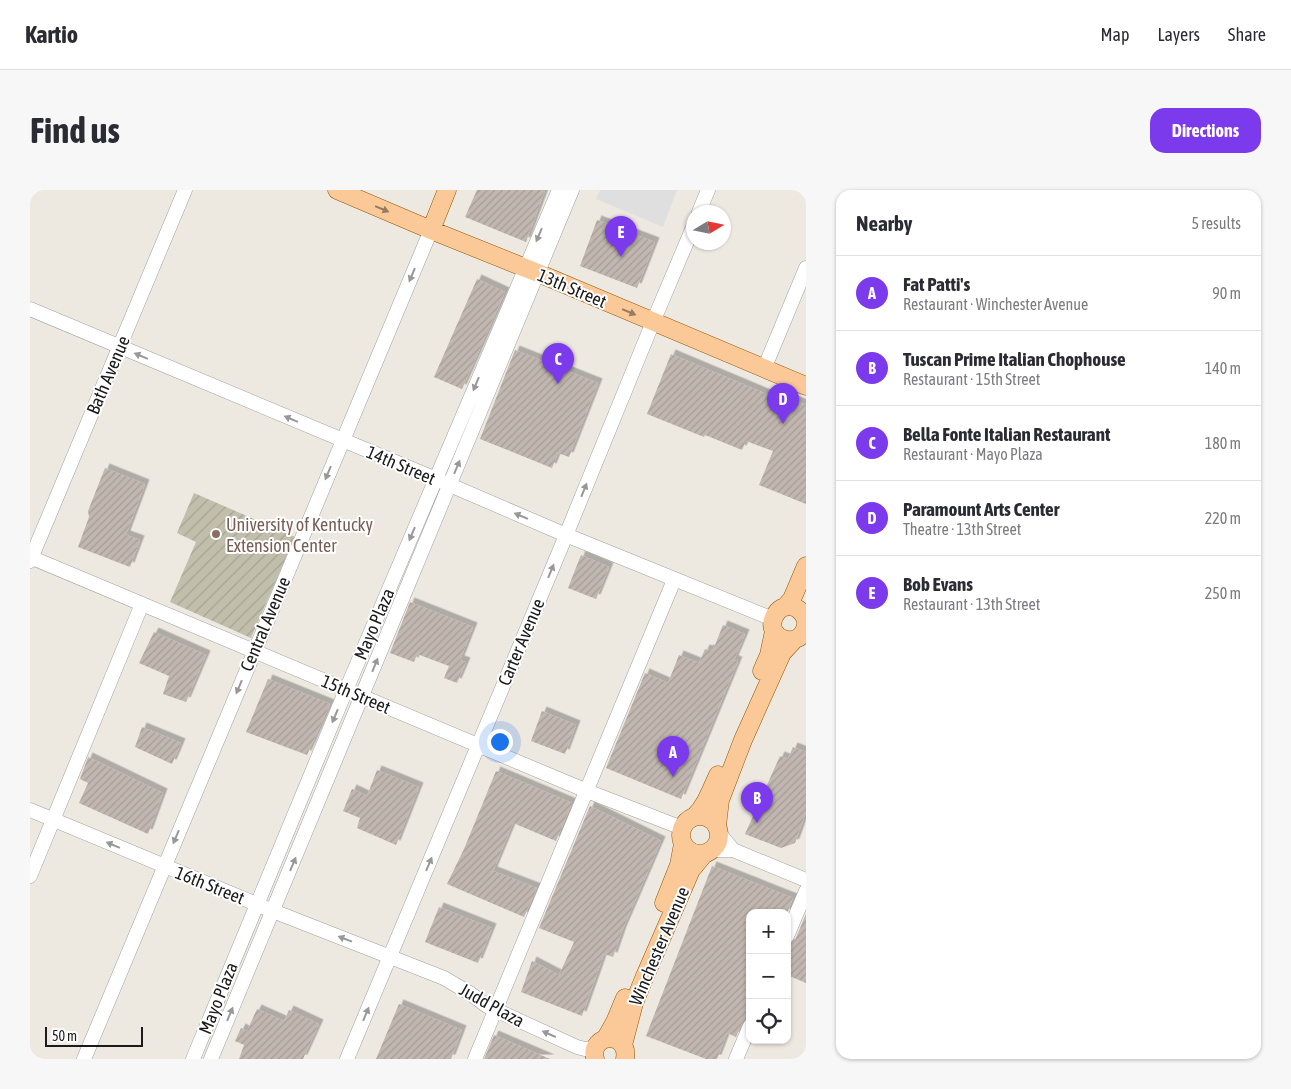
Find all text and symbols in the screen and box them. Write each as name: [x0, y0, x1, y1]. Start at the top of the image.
text: Kartio: [25, 21, 78, 48]
text: Map: [1100, 24, 1129, 45]
text: Layers: [1157, 24, 1200, 45]
text: Share: [1228, 24, 1266, 45]
button: Directions: [1150, 108, 1261, 153]
text: Find us: [30, 110, 120, 150]
one-way arrow: [375, 205, 390, 213]
north arrow: [686, 205, 731, 250]
text: Nearby: [856, 211, 912, 235]
text: 5 results: [1191, 214, 1241, 232]
pin: E: [605, 216, 637, 257]
one-way arrow: [535, 228, 543, 242]
street label: 13th Street: [534, 264, 610, 312]
one-way arrow: [407, 268, 415, 282]
text: Fat Patti's: [903, 273, 970, 295]
text: A: [868, 284, 876, 302]
text: 90 m: [1212, 284, 1241, 302]
text: Restaurant · Winchester Avenue: [903, 295, 1088, 313]
one-way arrow: [622, 308, 636, 316]
street label: Bath Avenue: [82, 333, 134, 417]
pin: C: [542, 343, 574, 384]
text: Tuscan Prime Italian Chophouse: [903, 348, 1126, 370]
one-way arrow: [134, 352, 148, 360]
text: B: [868, 359, 876, 377]
text: 140 m: [1205, 359, 1241, 377]
text: Restaurant · 15th Street: [903, 370, 1040, 388]
one-way arrow: [471, 377, 479, 391]
pin: D: [767, 383, 799, 424]
one-way arrow: [284, 414, 298, 422]
text: Bella Fonte Italian Restaurant: [903, 423, 1110, 445]
text: C: [868, 434, 876, 452]
text: 180 m: [1205, 434, 1241, 452]
street label: 14th Street: [363, 441, 439, 489]
text: Restaurant · Mayo Plaza: [903, 445, 1043, 463]
one-way arrow: [453, 459, 461, 474]
one-way arrow: [324, 466, 332, 480]
one-way arrow: [581, 483, 589, 497]
text: Paramount Arts Center: [903, 498, 1059, 520]
text: D: [868, 509, 876, 527]
text: 220 m: [1205, 509, 1241, 527]
one-way arrow: [514, 511, 528, 519]
place label: University of Kentucky Extension Center: [226, 514, 373, 556]
text: Theatre · 13th Street: [903, 520, 1021, 538]
one-way arrow: [408, 527, 416, 541]
marker: University of Kentucky Extension Center: [210, 528, 222, 540]
one-way arrow: [547, 563, 555, 578]
text: Bob Evans: [903, 573, 973, 595]
street label: Central Avenue: [236, 574, 294, 674]
text: E: [869, 584, 875, 602]
text: 250 m: [1205, 584, 1241, 602]
street label: Mayo Plaza: [350, 585, 398, 663]
street label: Carter Avenue: [493, 595, 549, 689]
text: Restaurant · 13th Street: [903, 595, 1040, 613]
one-way arrow: [372, 658, 379, 673]
street label: 15th Street: [318, 670, 394, 718]
one-way arrow: [234, 680, 242, 694]
one-way arrow: [331, 709, 339, 724]
your location: [487, 729, 513, 755]
pin: A: [657, 736, 689, 777]
pin: B: [741, 782, 773, 823]
one-way arrow: [172, 830, 180, 844]
one-way arrow: [105, 841, 120, 849]
one-way arrow: [289, 857, 297, 871]
one-way arrow: [425, 857, 433, 871]
street label: 16th Street: [172, 862, 248, 908]
street label: Winchester Avenue: [625, 884, 693, 1008]
map controls: [746, 909, 791, 1044]
button: +: [746, 909, 791, 954]
one-way arrow: [337, 935, 352, 943]
button: −: [746, 954, 791, 999]
street label: Mayo Plaza: [194, 959, 242, 1037]
street label: Judd Plaza: [456, 979, 528, 1031]
button: locate: [746, 999, 791, 1044]
one-way arrow: [227, 1007, 235, 1021]
one-way arrow: [362, 1007, 370, 1021]
scale bar: [45, 1024, 142, 1047]
text: 50 m: [52, 1028, 77, 1044]
one-way arrow: [542, 1030, 556, 1038]

